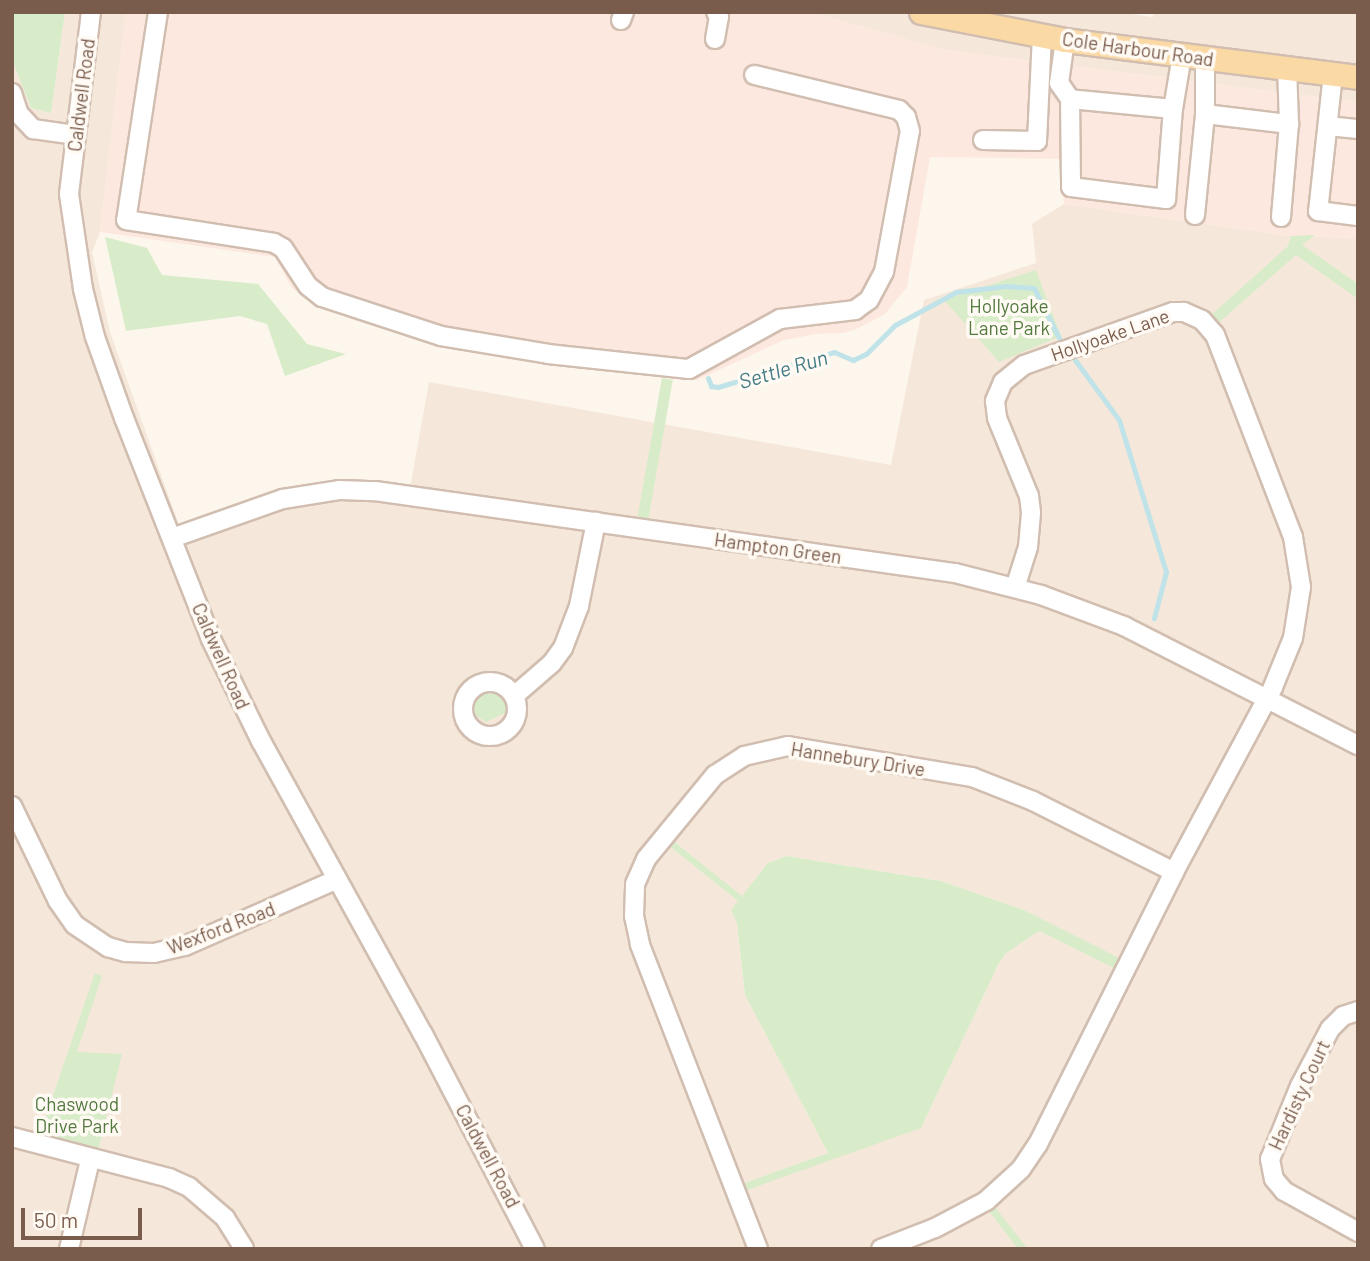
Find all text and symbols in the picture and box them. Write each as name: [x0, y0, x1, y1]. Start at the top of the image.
street label: Cole Harbour Road: [1061, 27, 1215, 71]
street label: Caldwell Road: [63, 37, 99, 153]
park label: Hollyoake Lane Park: [968, 295, 1050, 339]
street label: Hollyoake Lane: [1048, 304, 1172, 366]
water label: Settle Run: [736, 344, 830, 394]
street label: Hampton Green: [713, 528, 843, 568]
street label: Caldwell Road: [187, 599, 255, 713]
street label: Hannebury Drive: [789, 737, 927, 781]
street label: Wexford Road: [164, 897, 278, 959]
street label: Hardisty Court: [1264, 1036, 1334, 1154]
park label: Chaswood Drive Park: [35, 1093, 119, 1137]
street label: Caldwell Road: [451, 1100, 525, 1212]
scale bar: [24, 1194, 145, 1238]
text: 50 m: [34, 1207, 78, 1232]

